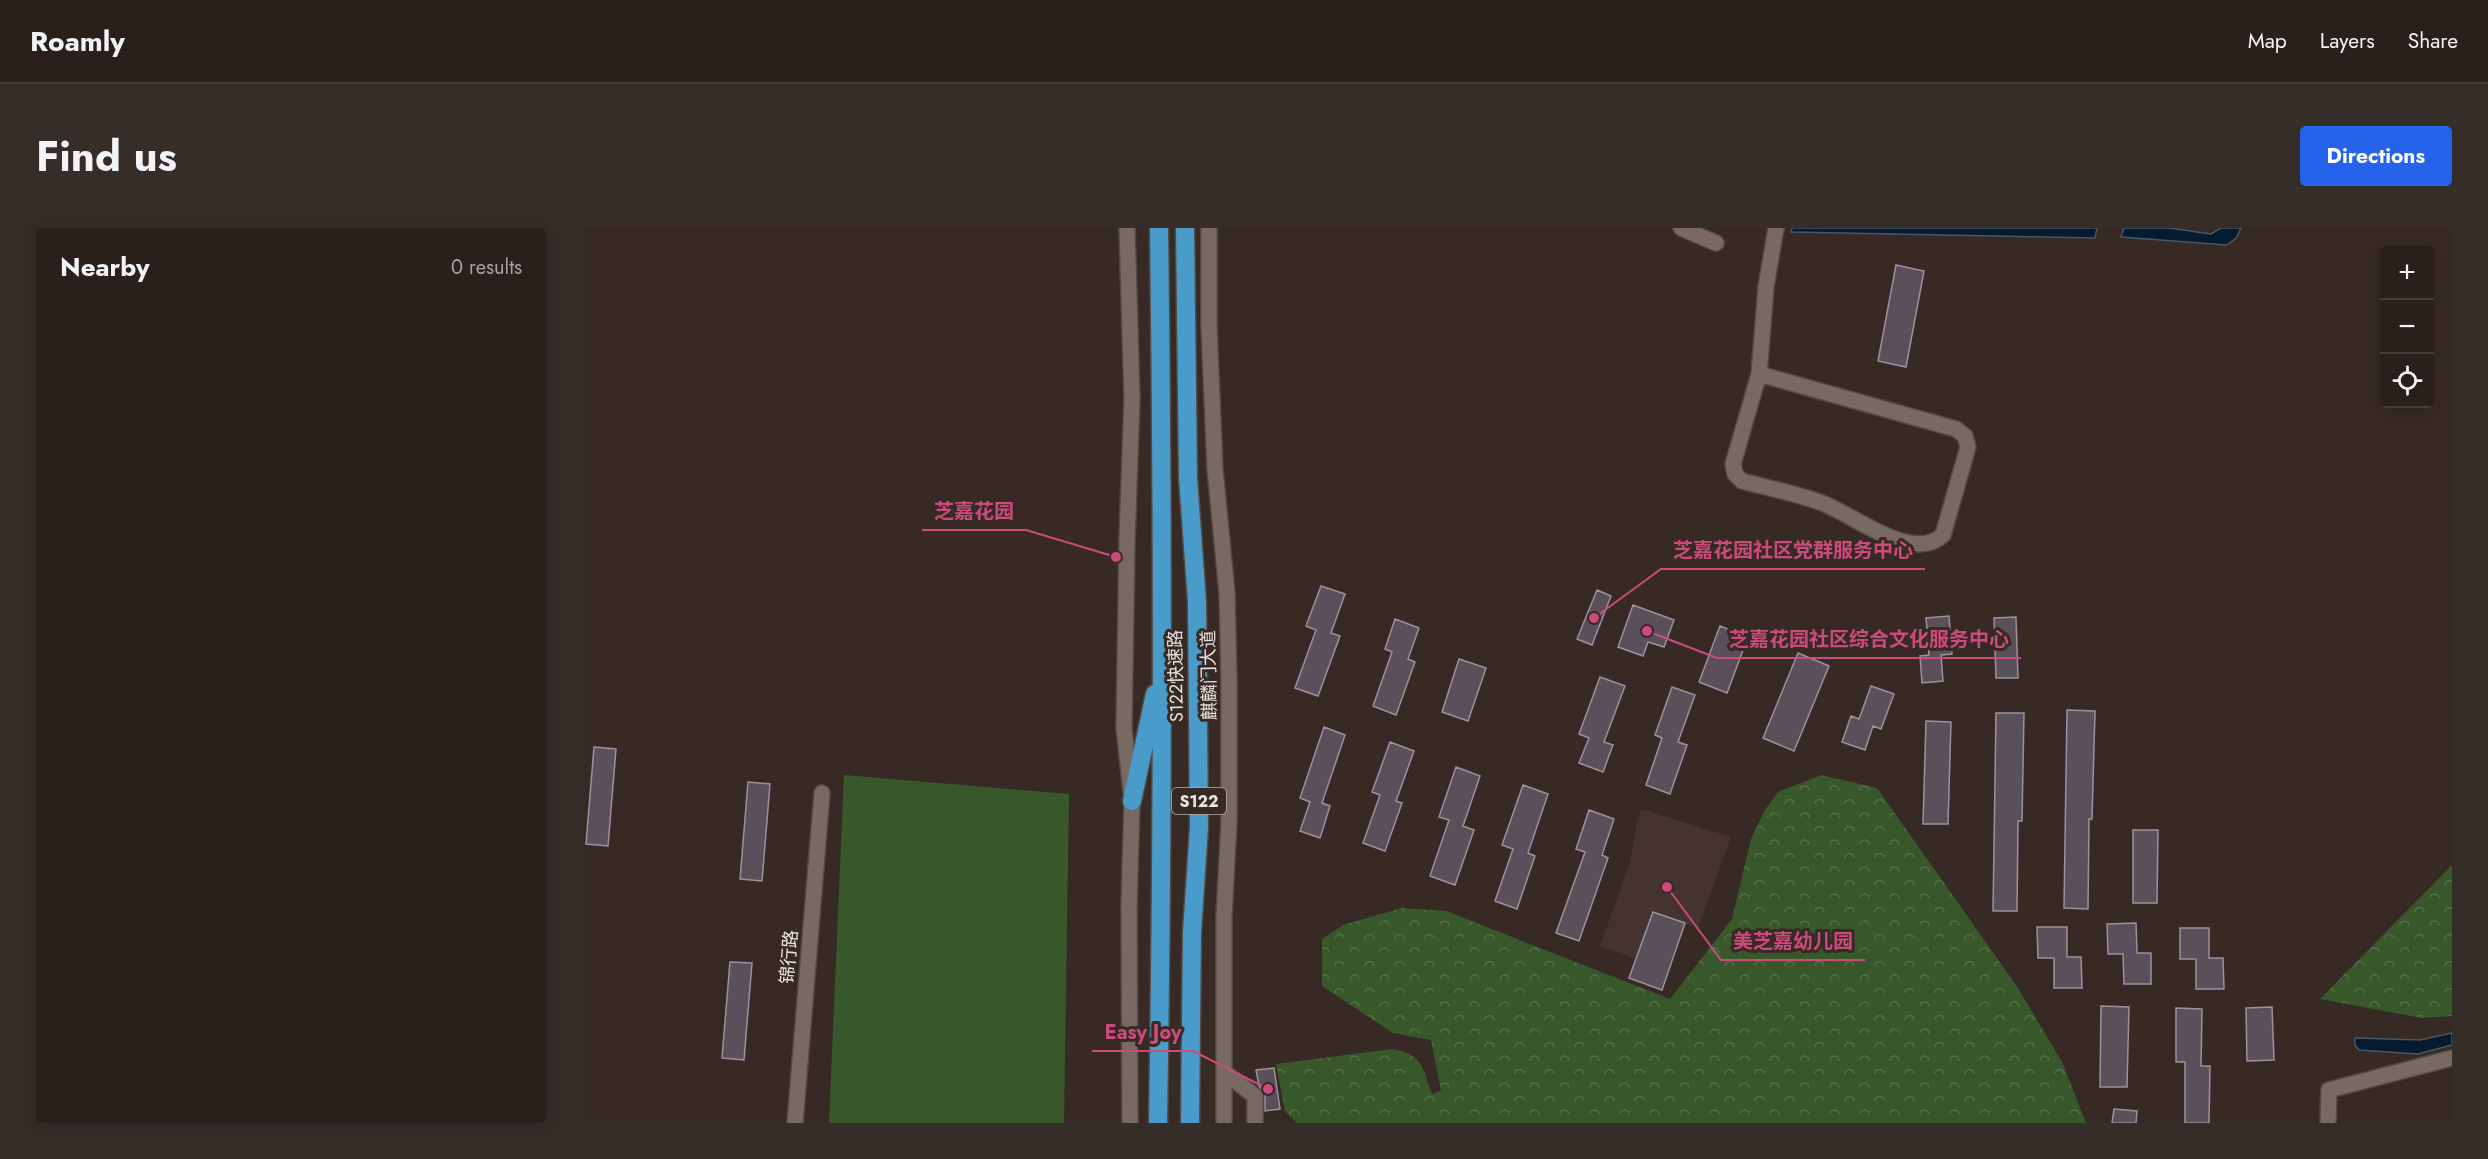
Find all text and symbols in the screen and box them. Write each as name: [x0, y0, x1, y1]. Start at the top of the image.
text: Roamly: [30, 21, 125, 62]
text: Map: [2248, 26, 2287, 56]
text: Layers: [2320, 26, 2375, 56]
text: Share: [2408, 26, 2458, 56]
text: Find us: [36, 126, 177, 187]
button: Directions: [2300, 126, 2452, 186]
map controls: [2380, 246, 2434, 408]
button: +: [2380, 246, 2434, 300]
text: Nearby: [60, 248, 149, 286]
text: 0 results: [451, 253, 522, 282]
button: −: [2380, 300, 2434, 354]
button: locate: [2380, 354, 2434, 408]
callout: 芝嘉花园: [922, 492, 1026, 530]
text: 芝嘉花园: [934, 497, 1014, 526]
callout: 芝嘉花园社区党群服务中心: [1661, 531, 1925, 569]
text: 芝嘉花园社区党群服务中心: [1673, 536, 1913, 565]
callout: 芝嘉花园社区综合文化服务中心: [1717, 620, 2021, 658]
text: 芝嘉花园社区综合文化服务中心: [1729, 625, 2009, 654]
street label: S122快速路: [1162, 630, 1190, 722]
street label: 麒麟门大道: [1195, 630, 1223, 720]
road number: S122: [1172, 788, 1226, 814]
callout: 美芝嘉幼儿园: [1721, 922, 1865, 960]
text: 美芝嘉幼儿园: [1733, 927, 1853, 956]
street label: 锦行路: [774, 929, 804, 985]
callout: Easy Joy: [1092, 1013, 1193, 1051]
text: Easy Joy: [1105, 1018, 1182, 1047]

